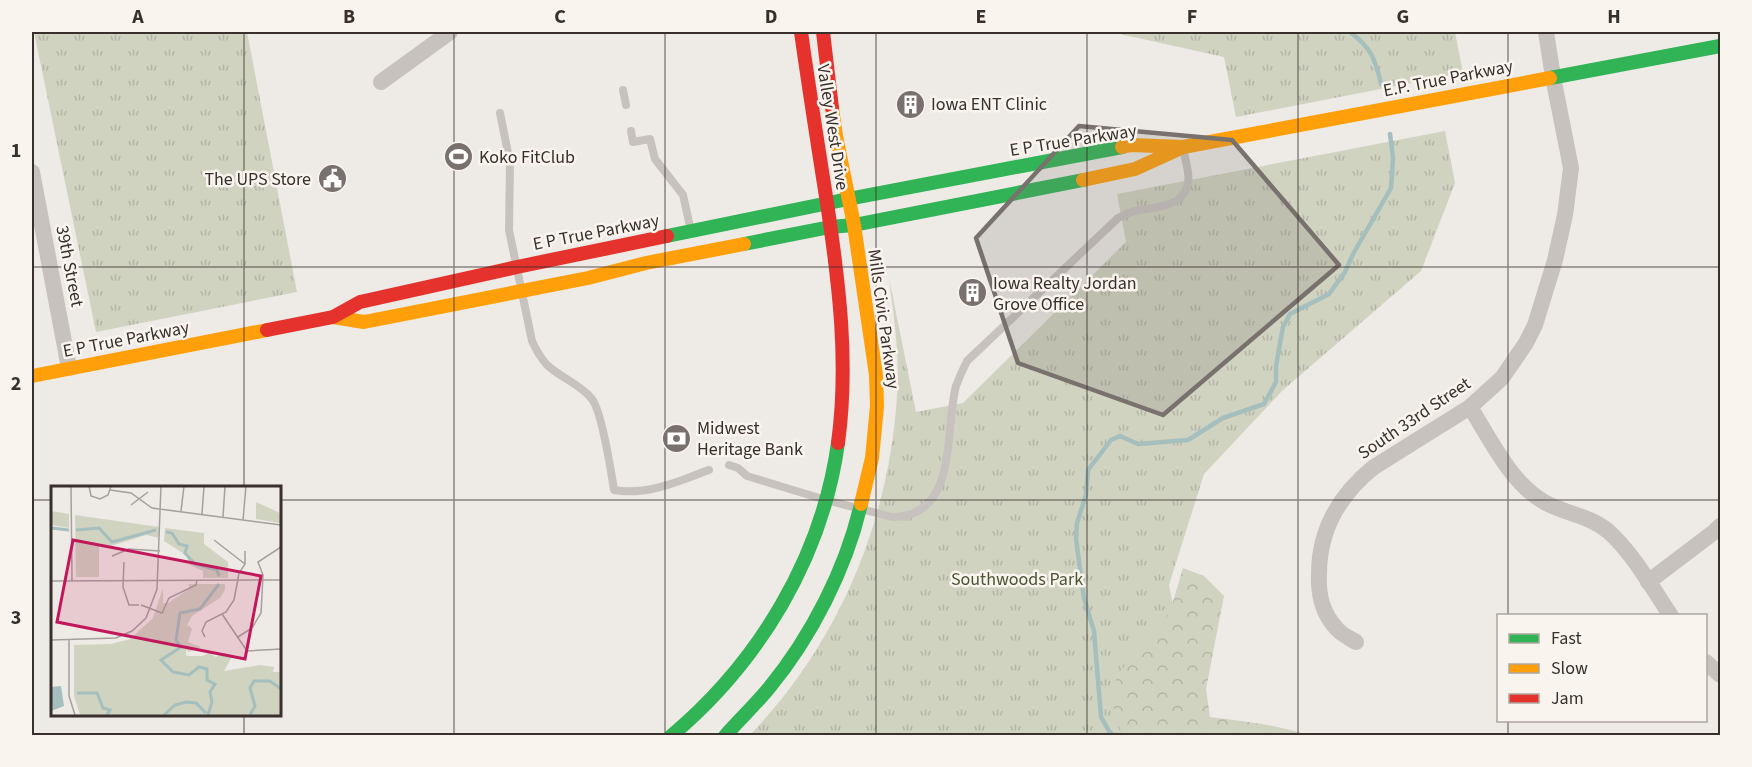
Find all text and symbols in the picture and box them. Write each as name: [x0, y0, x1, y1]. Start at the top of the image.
text: A: [131, 3, 144, 31]
text: B: [343, 3, 355, 31]
text: C: [554, 3, 566, 31]
text: D: [765, 3, 777, 31]
text: E: [976, 3, 986, 31]
text: F: [1187, 3, 1197, 31]
text: G: [1397, 3, 1409, 31]
text: H: [1607, 3, 1621, 31]
street label: E.P. True Parkway: [1381, 54, 1516, 103]
street label: Valley West Drive: [810, 62, 855, 192]
building icon: Iowa ENT Clinic: [894, 88, 926, 120]
place label: Iowa ENT Clinic: [931, 92, 1047, 117]
street label: E P True Parkway: [1008, 118, 1139, 163]
text: 1: [11, 137, 21, 165]
sports icon: Koko FitClub: [442, 141, 474, 173]
place label: Koko FitClub: [479, 145, 575, 170]
public building icon: The UPS Store: [316, 163, 348, 195]
place label: The UPS Store: [204, 167, 311, 192]
street label: E P True Parkway: [531, 208, 662, 257]
street label: 39th Street: [49, 223, 90, 309]
street label: Mills Civic Parkway: [861, 247, 906, 391]
place label: Iowa Realty Jordan Grove Office: [993, 271, 1137, 317]
building icon: Iowa Realty Jordan Grove Office: [956, 277, 988, 309]
street label: E P True Parkway: [61, 315, 192, 364]
text: 2: [11, 370, 21, 398]
street label: South 33rd Street: [1353, 371, 1476, 465]
place label: Midwest Heritage Bank: [697, 416, 803, 462]
bank icon: Midwest Heritage Bank: [660, 422, 692, 454]
inset map: [51, 486, 280, 716]
park label: Southwoods Park: [951, 567, 1083, 592]
text: 3: [11, 604, 21, 632]
legend: [1497, 614, 1707, 722]
text: Fast: [1551, 626, 1582, 651]
text: Slow: [1551, 656, 1588, 681]
text: Jam: [1551, 686, 1584, 711]

